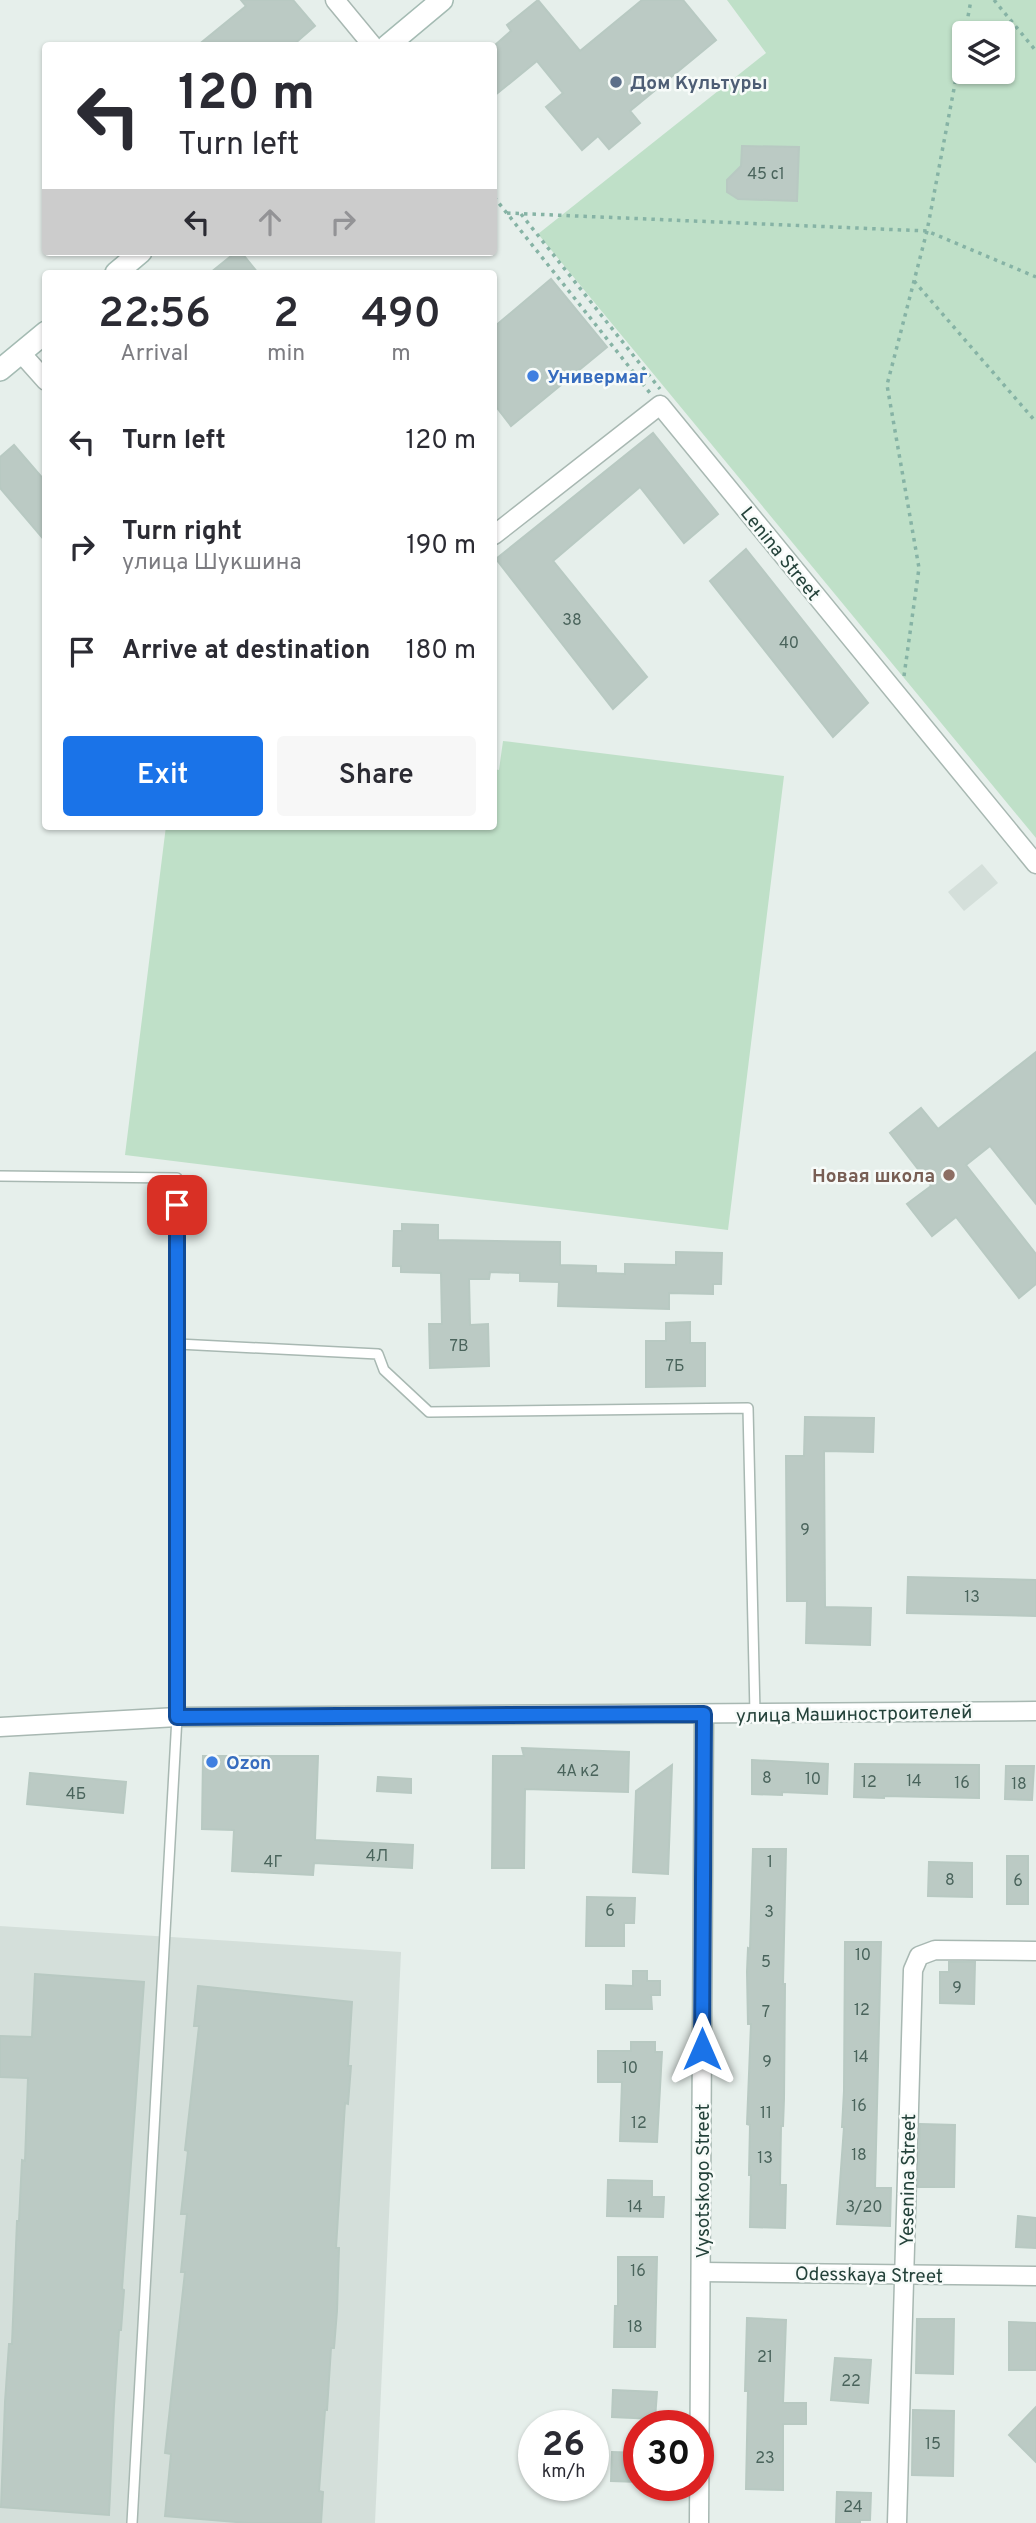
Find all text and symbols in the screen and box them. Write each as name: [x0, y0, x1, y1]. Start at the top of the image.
map controls: [952, 21, 1015, 84]
button: layers: [952, 21, 1015, 84]
text: 120 m: [178, 65, 315, 127]
icon: left: [63, 70, 154, 161]
place label: Дом Культуры: [630, 72, 768, 96]
marker: Дом Культуры: [608, 74, 624, 90]
text: Turn left: [178, 126, 299, 166]
house number: 45 с1: [747, 165, 785, 185]
icon: left: [178, 203, 216, 241]
icon: ahead: [251, 203, 289, 241]
icon: right: [324, 203, 362, 241]
text: 22:56: [98, 289, 211, 342]
text: 2: [273, 289, 299, 342]
text: 490: [361, 289, 441, 342]
text: Arrival: [120, 340, 189, 369]
text: min: [267, 340, 305, 369]
text: m: [391, 340, 411, 369]
place label: Универмаг: [547, 366, 648, 390]
marker: Универмаг: [525, 368, 541, 384]
icon: left: [63, 423, 101, 461]
text: Turn left: [122, 425, 226, 458]
text: 120 m: [406, 425, 476, 458]
street label: Lenina Street: [734, 502, 825, 606]
text: Turn right: [122, 516, 242, 549]
icon: right: [63, 528, 101, 566]
text: 190 m: [406, 530, 476, 563]
text: улица Шукшина: [122, 549, 302, 578]
house number: 38: [562, 611, 582, 631]
icon: arrive: [63, 633, 101, 671]
house number: 40: [779, 634, 799, 654]
text: Arrive at destination: [122, 635, 370, 668]
text: 180 m: [406, 635, 476, 668]
button: Exit: [63, 736, 263, 816]
button: Share: [277, 736, 476, 816]
place label: Новая школа: [812, 1165, 935, 1189]
marker: Новая школа: [941, 1167, 957, 1183]
pin: [147, 1175, 207, 1235]
icon: arrive: [158, 1186, 196, 1224]
house number: 7В: [450, 1337, 468, 1357]
house number: 7Б: [666, 1357, 684, 1377]
house number: 9: [800, 1521, 810, 1541]
house number: 13: [964, 1588, 980, 1608]
street label: улица Машиностроителей: [736, 1701, 972, 1729]
place label: Ozon: [226, 1752, 271, 1776]
marker: Ozon: [204, 1754, 220, 1770]
house number: 4А к2: [557, 1762, 599, 1782]
house number: 8: [762, 1769, 772, 1789]
house number: 10: [805, 1770, 821, 1790]
house number: 14: [906, 1772, 922, 1792]
house number: 12: [861, 1773, 877, 1793]
house number: 16: [954, 1774, 970, 1794]
house number: 18: [1011, 1775, 1027, 1795]
house number: 4Б: [66, 1785, 86, 1805]
house number: 4Л: [366, 1847, 388, 1867]
house number: 4Г: [263, 1853, 283, 1873]
house number: 1: [767, 1853, 773, 1873]
house number: 8: [945, 1871, 955, 1891]
house number: 6: [1013, 1872, 1023, 1892]
house number: 6: [605, 1902, 615, 1922]
house number: 3: [764, 1903, 774, 1923]
house number: 10: [855, 1946, 871, 1966]
house number: 5: [761, 1953, 771, 1973]
house number: 9: [952, 1979, 962, 1999]
house number: 12: [854, 2001, 870, 2021]
house number: 7: [762, 2003, 770, 2023]
position arrow: [665, 2012, 739, 2086]
house number: 14: [853, 2048, 869, 2068]
house number: 9: [762, 2053, 772, 2073]
house number: 10: [622, 2059, 638, 2079]
house number: 16: [851, 2097, 867, 2117]
street label: Vysotskogo Street: [692, 2104, 716, 2258]
house number: 11: [760, 2104, 772, 2124]
house number: 12: [631, 2114, 647, 2134]
street label: Yesenina Street: [896, 2114, 922, 2247]
house number: 18: [851, 2146, 867, 2166]
house number: 13: [757, 2149, 773, 2169]
house number: 14: [627, 2198, 643, 2218]
house number: 3/20: [845, 2198, 883, 2218]
house number: 16: [630, 2262, 646, 2282]
street label: Odesskaya Street: [795, 2263, 943, 2289]
house number: 18: [627, 2318, 643, 2338]
house number: 21: [757, 2348, 773, 2368]
house number: 22: [841, 2372, 861, 2392]
speed limit sign: 30: [623, 2410, 714, 2501]
text: 26: [542, 2424, 585, 2468]
house number: 15: [925, 2435, 941, 2455]
house number: 23: [755, 2449, 775, 2469]
text: km/h: [542, 2461, 585, 2484]
house number: 24: [843, 2498, 863, 2518]

